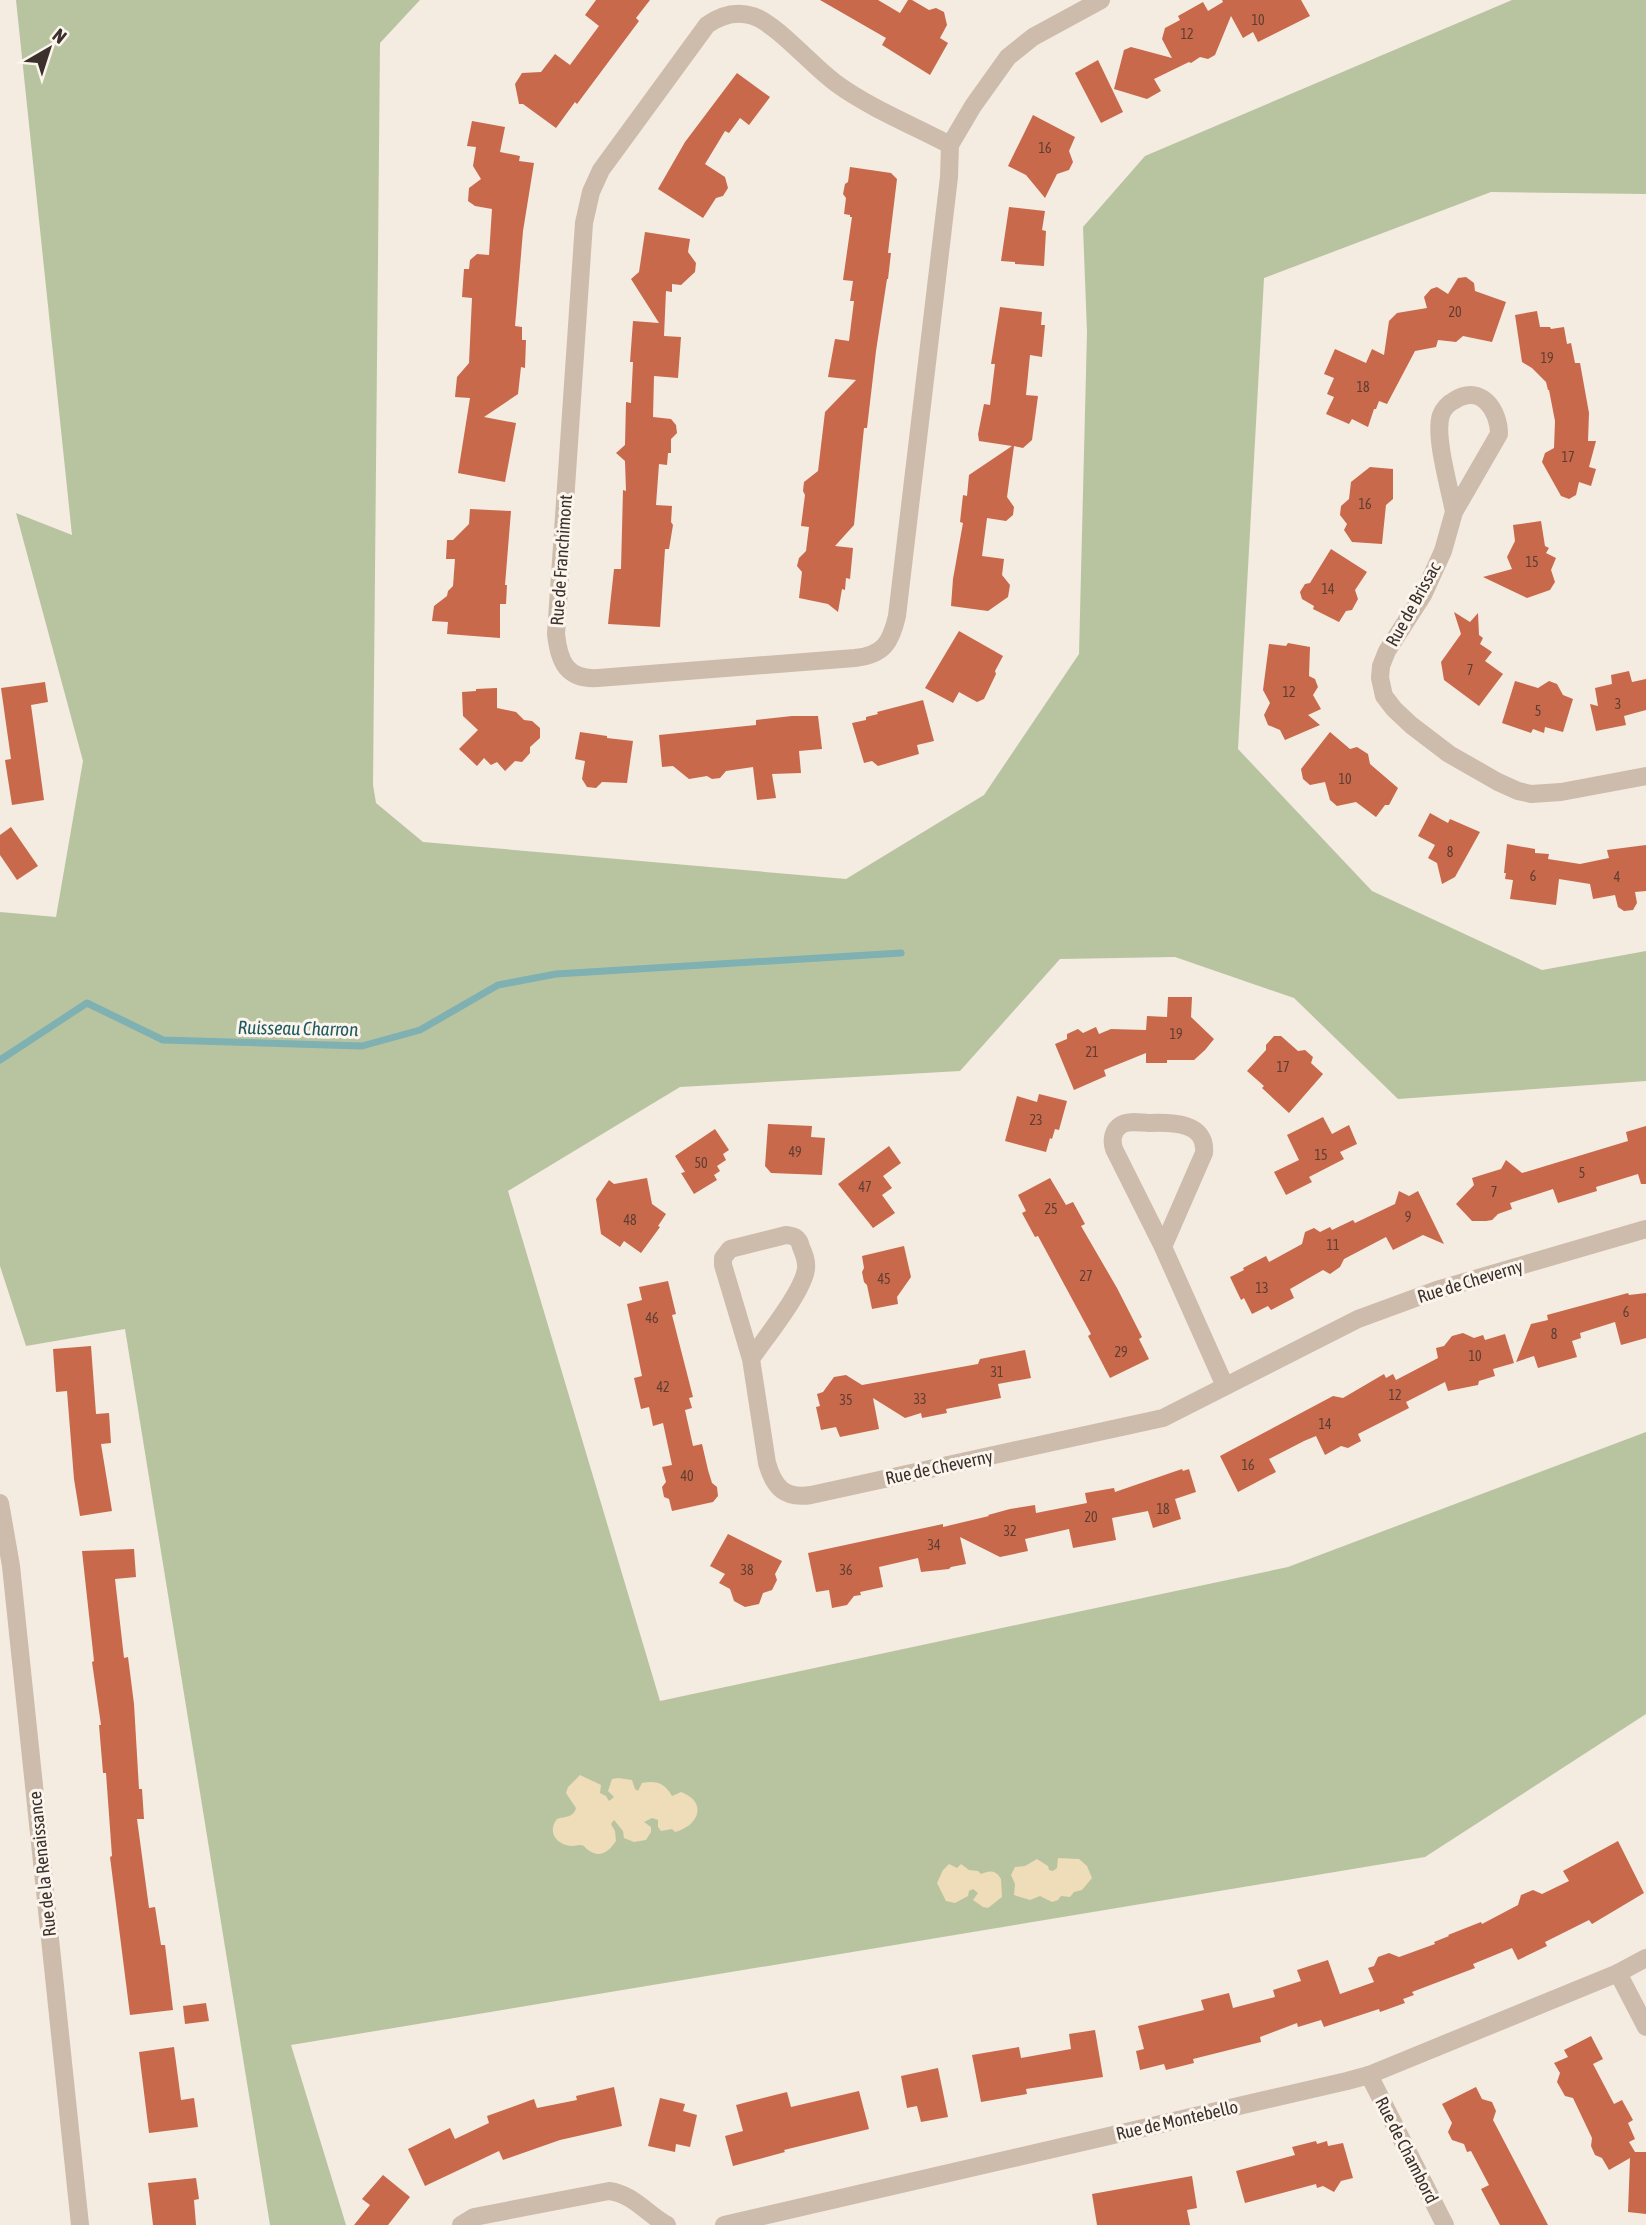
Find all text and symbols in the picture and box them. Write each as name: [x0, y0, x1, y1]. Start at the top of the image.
house number: 10: [1251, 12, 1265, 28]
north arrow: [14, 14, 84, 84]
text: N: [48, 24, 71, 48]
house number: 12: [1180, 26, 1194, 42]
house number: 16: [1038, 140, 1052, 156]
house number: 20: [1448, 304, 1462, 320]
house number: 19: [1540, 350, 1554, 366]
house number: 18: [1356, 379, 1370, 395]
house number: 17: [1561, 449, 1575, 465]
street label: Rue de Franchimont: [546, 494, 576, 626]
house number: 16: [1358, 496, 1372, 512]
house number: 15: [1525, 554, 1539, 570]
street label: Rue de Brissac: [1381, 558, 1445, 650]
house number: 14: [1321, 581, 1335, 597]
house number: 7: [1467, 662, 1473, 678]
house number: 12: [1282, 684, 1296, 700]
house number: 3: [1615, 696, 1621, 712]
house number: 5: [1535, 703, 1541, 719]
house number: 10: [1338, 771, 1352, 787]
house number: 8: [1447, 844, 1454, 860]
house number: 6: [1530, 868, 1537, 884]
house number: 4: [1614, 869, 1621, 885]
water label: Ruisseau Charron: [237, 1016, 359, 1040]
house number: 19: [1169, 1026, 1183, 1042]
house number: 21: [1085, 1044, 1099, 1060]
house number: 17: [1276, 1059, 1290, 1075]
house number: 23: [1029, 1112, 1043, 1128]
house number: 49: [788, 1144, 802, 1160]
house number: 15: [1314, 1147, 1328, 1163]
house number: 50: [694, 1155, 708, 1171]
house number: 5: [1579, 1165, 1585, 1181]
house number: 47: [858, 1179, 872, 1195]
house number: 7: [1491, 1184, 1497, 1200]
house number: 25: [1044, 1201, 1058, 1217]
house number: 9: [1405, 1209, 1411, 1225]
house number: 48: [623, 1212, 637, 1228]
house number: 11: [1326, 1237, 1340, 1253]
street label: Rue de Cheverny: [1415, 1255, 1525, 1307]
house number: 27: [1079, 1268, 1093, 1284]
house number: 45: [877, 1271, 891, 1287]
house number: 13: [1255, 1280, 1269, 1296]
house number: 6: [1623, 1304, 1630, 1320]
house number: 46: [645, 1310, 659, 1326]
house number: 8: [1551, 1326, 1558, 1342]
house number: 29: [1114, 1344, 1128, 1360]
house number: 10: [1468, 1348, 1482, 1364]
house number: 31: [990, 1364, 1004, 1380]
house number: 42: [656, 1379, 670, 1395]
house number: 12: [1388, 1387, 1402, 1403]
house number: 33: [913, 1391, 927, 1407]
house number: 35: [839, 1392, 853, 1408]
house number: 14: [1318, 1416, 1332, 1432]
street label: Rue de Cheverny: [883, 1445, 995, 1489]
house number: 16: [1241, 1457, 1255, 1473]
house number: 40: [680, 1468, 694, 1484]
house number: 18: [1156, 1501, 1170, 1517]
house number: 20: [1084, 1509, 1098, 1525]
house number: 32: [1003, 1523, 1017, 1539]
house number: 34: [927, 1537, 941, 1553]
house number: 38: [740, 1562, 754, 1578]
house number: 36: [839, 1562, 853, 1578]
street label: Rue de la Renaissance: [24, 1790, 60, 1938]
street label: Rue de Chambord: [1371, 2093, 1443, 2207]
street label: Rue de Montebello: [1114, 2096, 1240, 2144]

